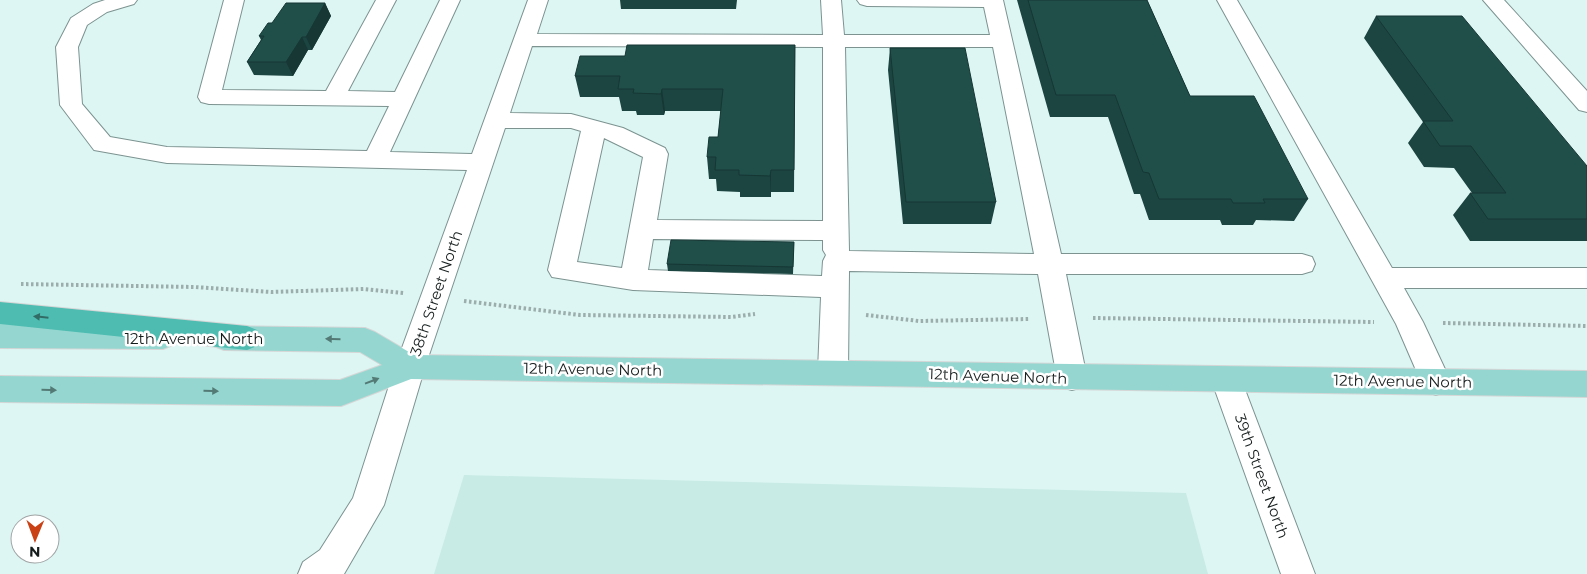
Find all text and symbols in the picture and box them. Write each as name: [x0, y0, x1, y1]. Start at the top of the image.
street label: 38th Street North: [406, 228, 466, 358]
one-way arrow: [33, 313, 49, 321]
street label: 12th Avenue North: [125, 329, 263, 348]
one-way arrow: [325, 335, 341, 343]
street label: 12th Avenue North: [523, 358, 663, 380]
street label: 12th Avenue North: [928, 364, 1068, 388]
street label: 12th Avenue North: [1333, 370, 1473, 392]
one-way arrow: [364, 377, 379, 384]
one-way arrow: [41, 386, 57, 394]
one-way arrow: [203, 387, 219, 395]
street label: 39th Street North: [1231, 411, 1293, 541]
north arrow: [10, 514, 60, 564]
text: N: [29, 543, 41, 561]

